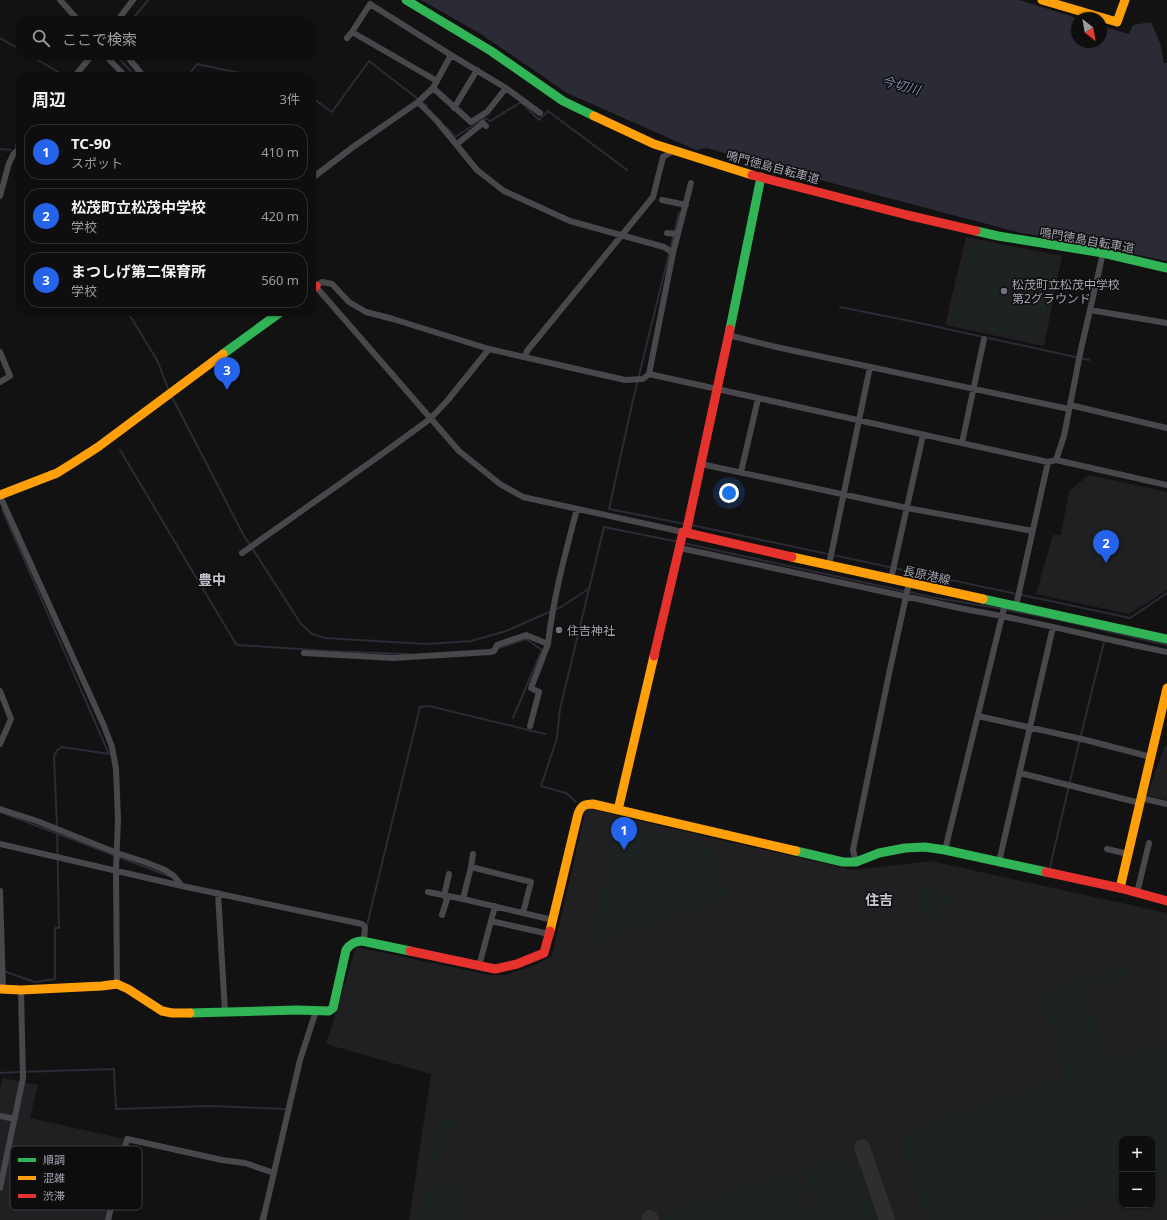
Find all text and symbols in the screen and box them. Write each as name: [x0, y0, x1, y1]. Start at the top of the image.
north arrow: [1071, 12, 1107, 48]
search box: [16, 16, 316, 60]
icon: search: [30, 27, 52, 49]
text: ここで検索: [62, 29, 137, 49]
water label: 今切川: [880, 71, 924, 99]
text: 周辺: [32, 88, 66, 111]
text: 3件: [280, 90, 300, 108]
text: TC-90: [71, 133, 111, 153]
text: 1: [42, 143, 50, 161]
text: 410 m: [261, 143, 299, 161]
street label: 鳴門徳島自転車道: [724, 146, 822, 188]
text: スポット: [71, 154, 123, 172]
text: 松茂町立松茂中学校: [71, 197, 206, 217]
text: 2: [42, 207, 50, 225]
text: 420 m: [261, 207, 299, 225]
text: 学校: [71, 218, 97, 236]
street label: 鳴門徳島自転車道: [1038, 223, 1136, 257]
text: まつしげ第二保育所: [71, 261, 206, 281]
text: 3: [42, 271, 50, 289]
text: 560 m: [261, 271, 299, 289]
place label: 松茂町立松茂中学校 第2グラウンド: [1012, 276, 1120, 307]
text: 学校: [71, 282, 97, 300]
marker: 松茂町立松茂中学校 第2グラウンド: [999, 286, 1009, 296]
pin: 3: [214, 357, 240, 390]
your location: [719, 483, 739, 503]
pin: 2: [1093, 530, 1119, 563]
street label: 長原港線: [902, 562, 952, 588]
district label: 豊中: [198, 570, 226, 589]
place label: 住吉神社: [567, 622, 615, 639]
marker: 住吉神社: [554, 625, 564, 635]
pin: 1: [611, 817, 637, 850]
district label: 住吉: [865, 890, 893, 909]
map controls: [1119, 1136, 1155, 1208]
button: +: [1119, 1136, 1155, 1172]
legend: [10, 1146, 142, 1210]
text: 順調: [43, 1152, 65, 1167]
text: 混雑: [43, 1170, 65, 1185]
button: −: [1119, 1172, 1155, 1208]
text: 渋滞: [43, 1188, 65, 1203]

